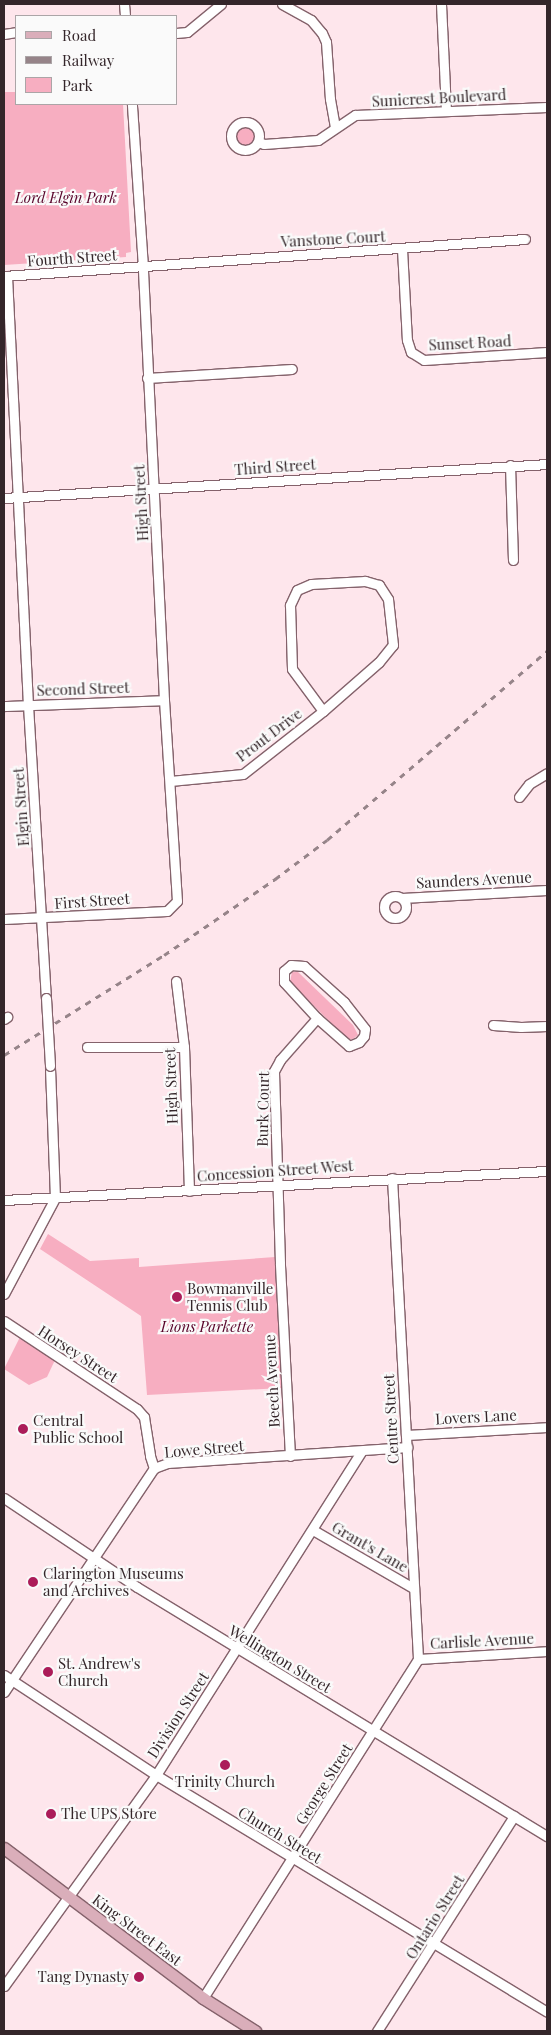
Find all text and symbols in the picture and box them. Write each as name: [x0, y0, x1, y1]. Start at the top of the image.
legend: [15, 15, 178, 105]
text: Road: [62, 25, 96, 45]
text: Railway: [62, 50, 114, 70]
text: Park: [62, 75, 93, 95]
street label: Sunicrest Boulevard: [371, 85, 507, 111]
park label: Lord Elgin Park: [15, 189, 117, 207]
street label: Vanstone Court: [280, 227, 386, 251]
street label: Fourth Street: [27, 246, 117, 270]
street label: Sunset Road: [428, 332, 512, 354]
street label: Third Street: [234, 455, 316, 479]
street label: High Street: [130, 464, 152, 542]
street label: Second Street: [36, 678, 130, 700]
street label: Prout Drive: [233, 704, 305, 766]
street label: Elgin Street: [9, 767, 33, 847]
street label: Saunders Avenue: [416, 868, 532, 892]
street label: First Street: [54, 889, 130, 913]
street label: High Street: [161, 1047, 181, 1125]
street label: Burk Court: [253, 1071, 273, 1147]
street label: Concession Street West: [196, 1157, 354, 1185]
place label: Bowmanville Tennis Club: [187, 1279, 273, 1314]
marker: Bowmanville Tennis Club: [171, 1291, 183, 1303]
park label: Lions Parkette: [161, 1318, 253, 1336]
street label: Horsey Street: [35, 1321, 121, 1387]
street label: Beech Avenue: [261, 1334, 283, 1428]
street label: Centre Street: [380, 1374, 402, 1464]
street label: Lovers Lane: [435, 1406, 517, 1428]
place label: Central Public School: [33, 1411, 123, 1446]
marker: Central Public School: [17, 1423, 29, 1435]
street label: Lowe Street: [163, 1437, 245, 1461]
street label: Grant's Lane: [329, 1518, 411, 1576]
place label: Clarington Museums and Archives: [43, 1564, 184, 1599]
marker: Clarington Museums and Archives: [27, 1576, 39, 1588]
street label: Wellington Street: [226, 1621, 334, 1697]
street label: Carlisle Avenue: [429, 1629, 535, 1653]
place label: St. Andrew's Church: [58, 1654, 141, 1689]
marker: St. Andrew's Church: [42, 1666, 54, 1678]
street label: Division Street: [143, 1668, 213, 1762]
street label: George Street: [292, 1740, 356, 1828]
marker: Trinity Church: [219, 1759, 231, 1771]
place label: Trinity Church: [175, 1773, 275, 1791]
street label: Church Street: [235, 1803, 325, 1867]
place label: The UPS Store: [61, 1805, 157, 1823]
marker: The UPS Store: [45, 1808, 57, 1820]
street label: Ontario Street: [402, 1871, 468, 1963]
street label: King Street East: [89, 1891, 185, 1969]
place label: Tang Dynasty: [38, 1968, 129, 1986]
marker: Tang Dynasty: [133, 1971, 145, 1983]

